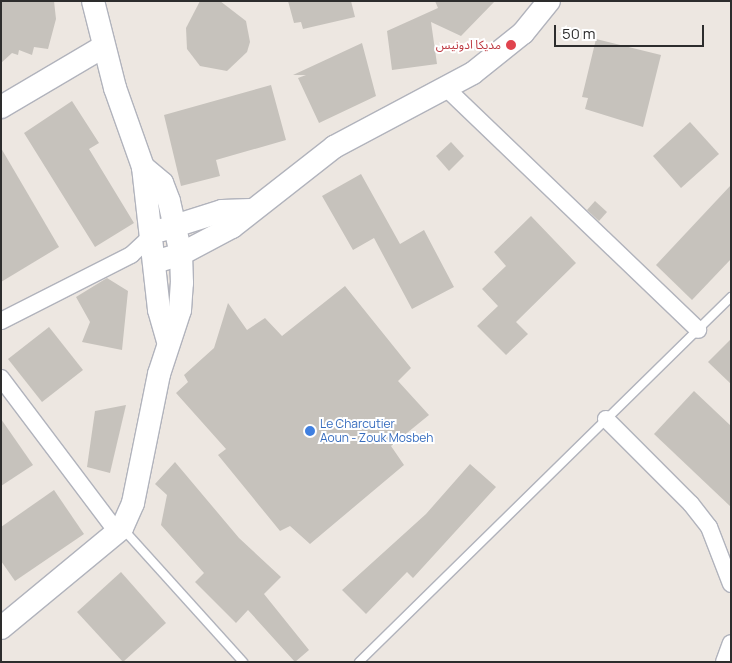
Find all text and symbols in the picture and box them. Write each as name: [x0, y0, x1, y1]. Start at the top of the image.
scale bar: [557, 15, 707, 47]
text: 50 m: [562, 23, 596, 44]
place label: مديكا ادونيس: [436, 38, 501, 52]
marker: مديكا ادونيس: [505, 39, 517, 51]
place label: Le Charcutier Aoun - Zouk Mosbeh: [320, 417, 433, 445]
marker: Le Charcutier Aoun - Zouk Mosbeh: [304, 425, 316, 437]

